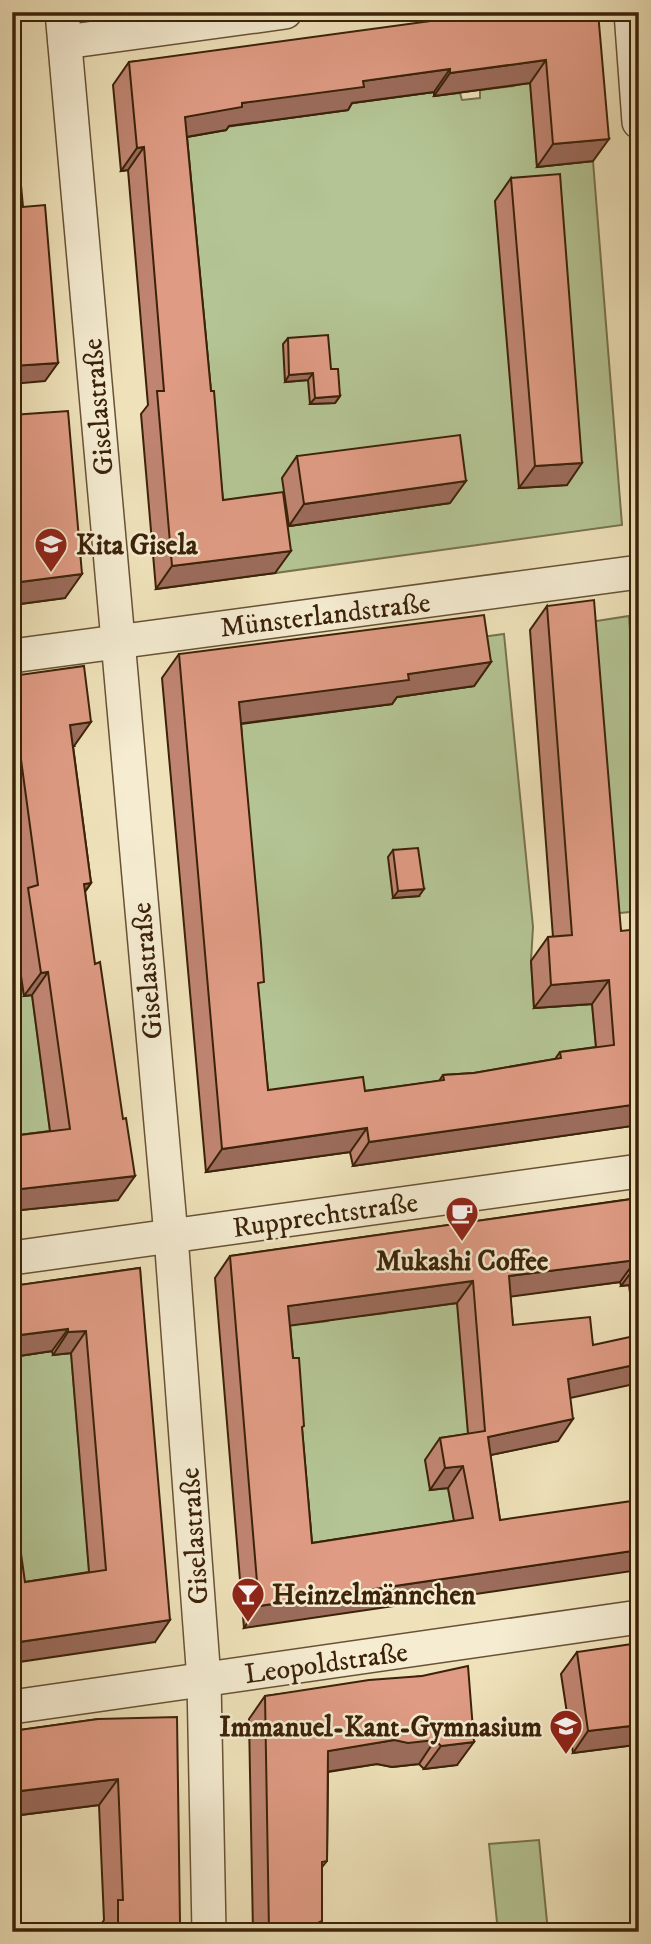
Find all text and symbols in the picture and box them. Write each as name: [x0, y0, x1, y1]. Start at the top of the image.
street label: Giselastraße: [75, 337, 122, 477]
school or university icon: Kita Gisela: [32, 525, 70, 574]
place label: Kita Gisela: [76, 528, 199, 563]
street label: Münsterlandstraße: [218, 585, 432, 646]
street label: Giselastraße: [124, 901, 171, 1041]
street label: Rupprechtstraße: [230, 1185, 420, 1246]
cafe icon: Mukashi Coffee: [443, 1194, 481, 1243]
place label: Mukashi Coffee: [376, 1244, 549, 1279]
street label: Giselastraße: [172, 1466, 217, 1606]
bar icon: Heinzelmännchen: [229, 1575, 267, 1624]
place label: Heinzelmännchen: [272, 1578, 476, 1613]
street label: Leopoldstraße: [242, 1635, 410, 1692]
school or university icon: Immanuel-Kant-Gymnasium: [547, 1707, 585, 1756]
place label: Immanuel-Kant-Gymnasium: [219, 1710, 542, 1745]

